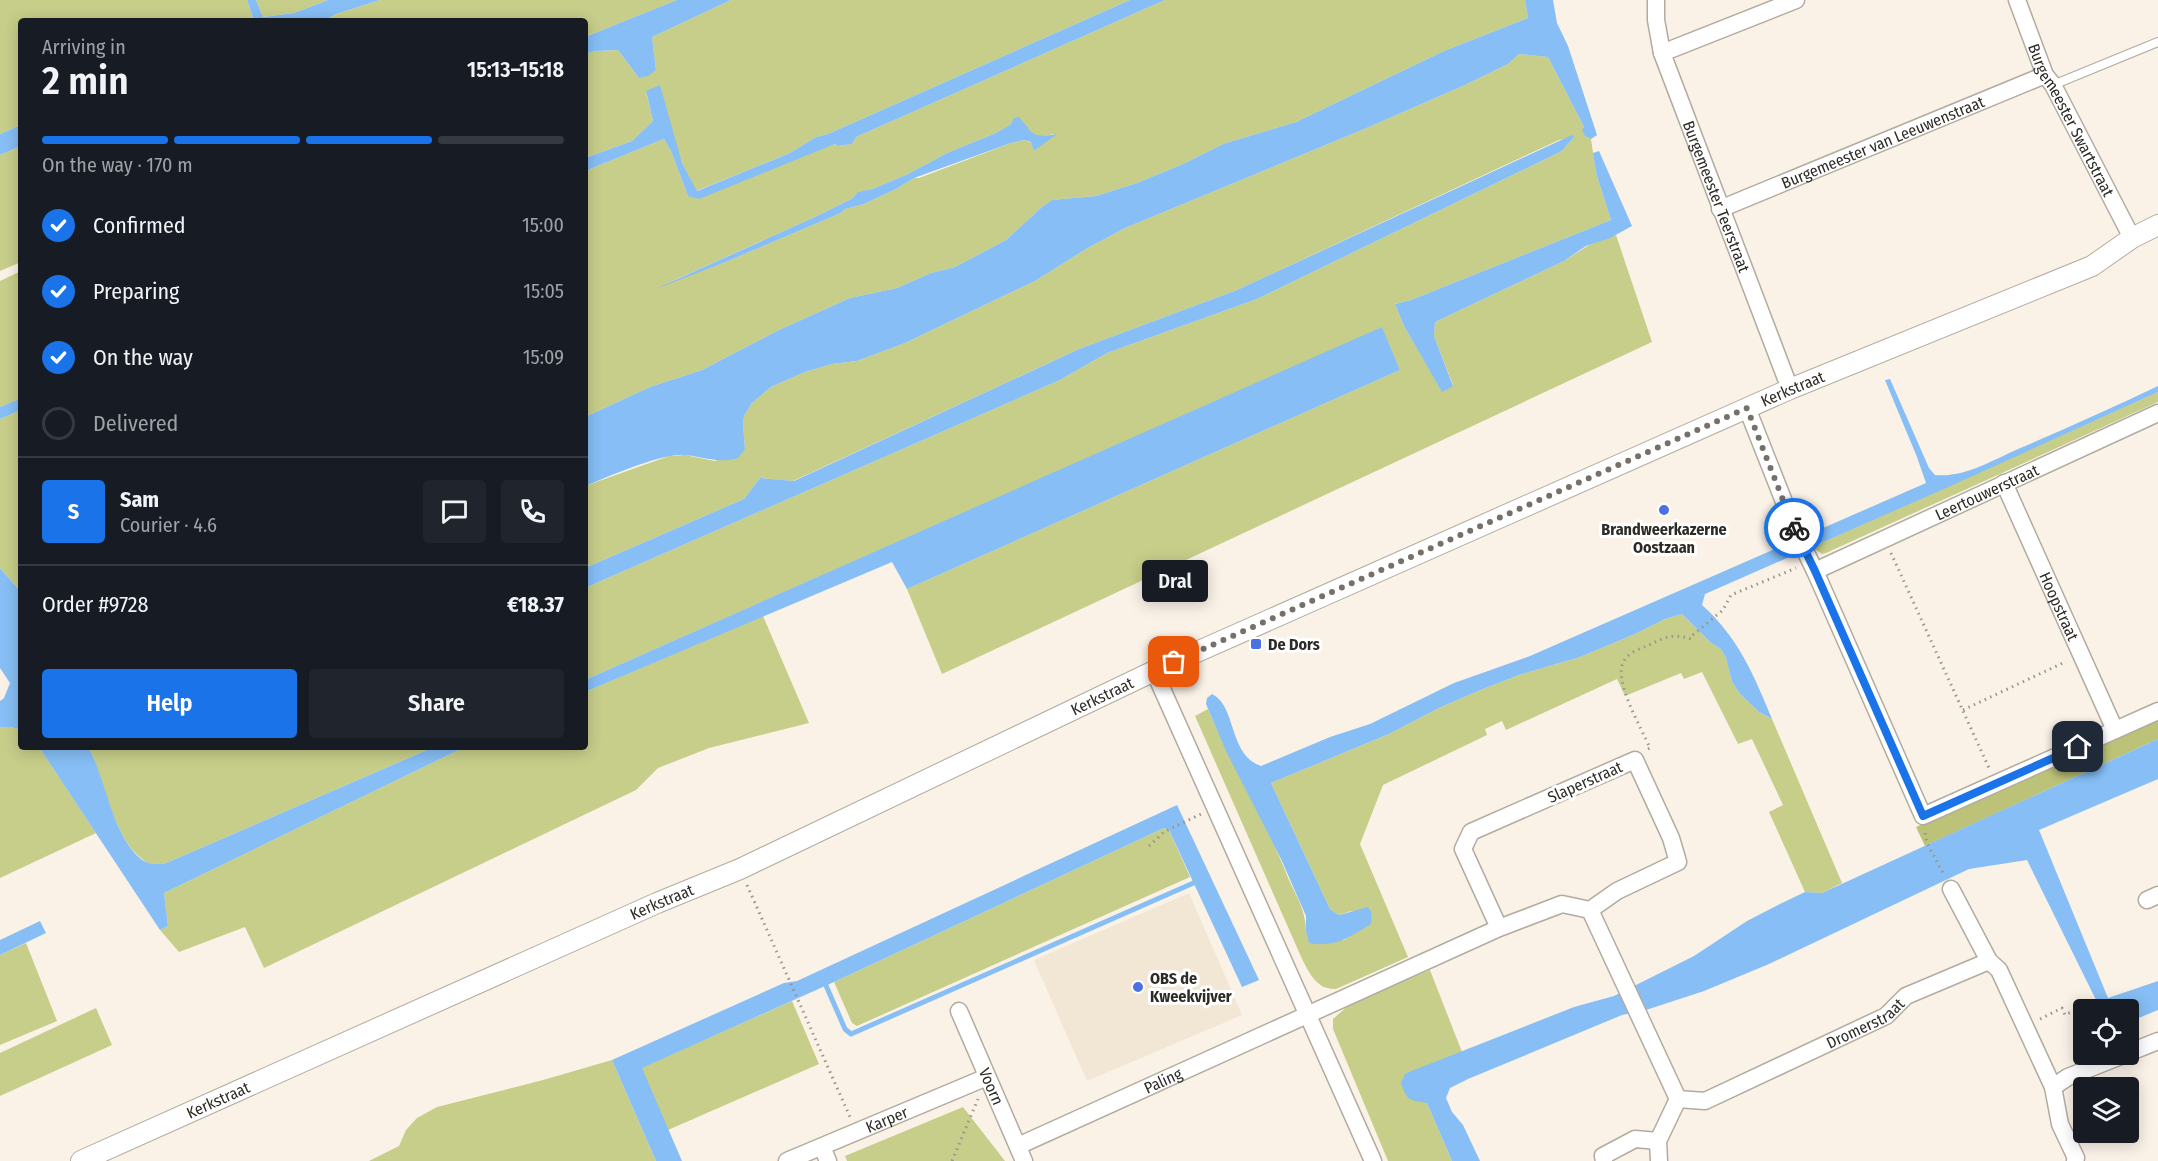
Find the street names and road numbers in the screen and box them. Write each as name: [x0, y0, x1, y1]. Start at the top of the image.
street label: Burgemeester Swartstraat: [2025, 41, 2119, 200]
street label: Burgemeester van Leeuwenstraat: [1778, 91, 1988, 192]
street label: Burgemeester Teerstraat: [1679, 118, 1754, 276]
street label: Kerkstraat: [1758, 366, 1828, 410]
street label: Leertouwerstraat: [1932, 460, 2042, 524]
street label: Hoopstraat: [2036, 569, 2083, 644]
street label: Kerkstraat: [1068, 673, 1137, 719]
street label: Slaperstraat: [1545, 757, 1626, 807]
street label: Kerkstraat: [627, 879, 697, 923]
street label: Dromerstraat: [1823, 993, 1909, 1052]
street label: Paling: [1141, 1063, 1185, 1097]
street label: Voorn: [975, 1065, 1008, 1108]
street label: Kerkstraat: [183, 1077, 253, 1122]
street label: Karper: [863, 1102, 911, 1136]

